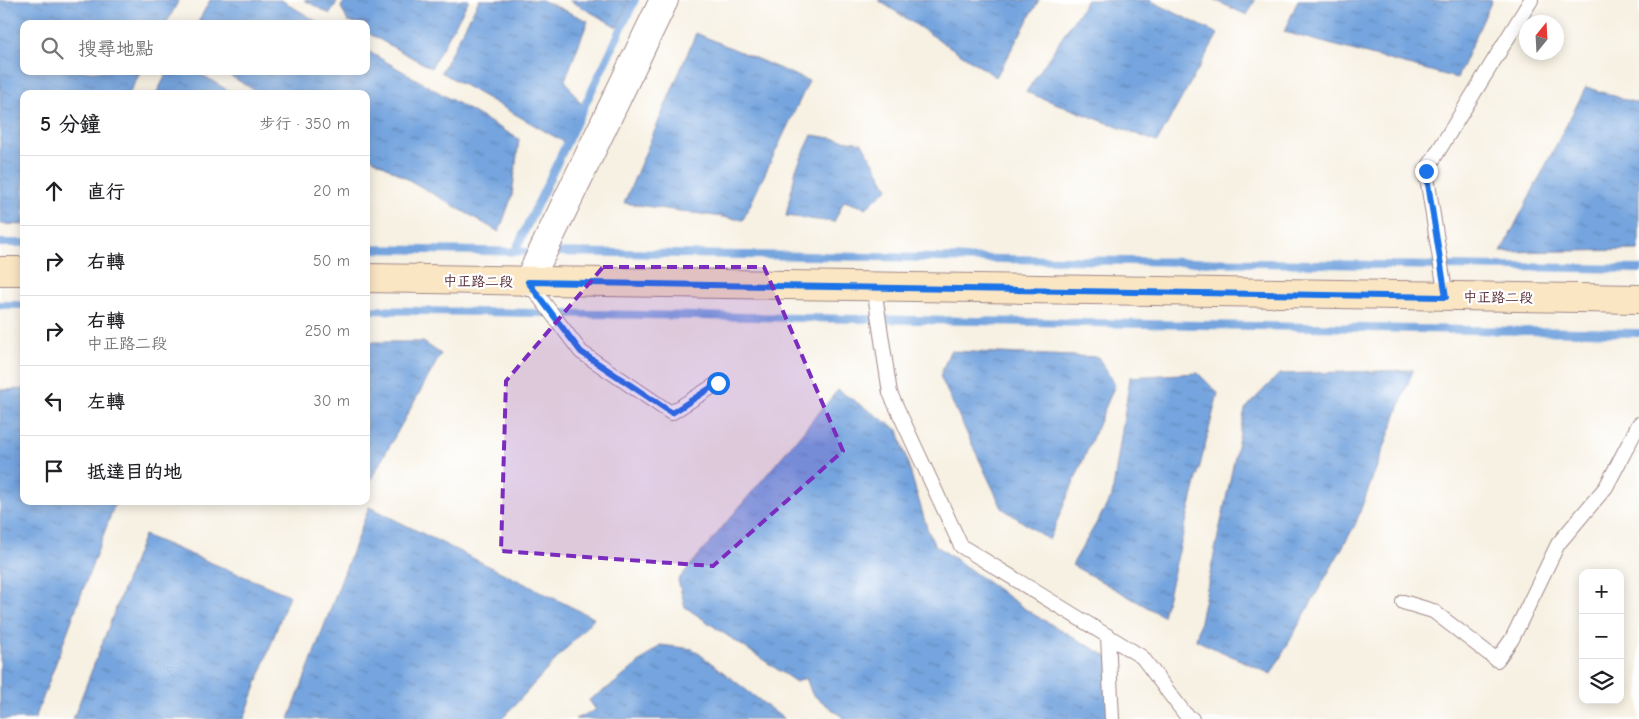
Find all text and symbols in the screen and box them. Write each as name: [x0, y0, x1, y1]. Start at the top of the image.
north arrow: [1519, 15, 1564, 60]
search box: [20, 20, 370, 75]
icon: search: [38, 34, 66, 62]
text: 搜尋地點: [78, 38, 154, 60]
text: 5 分鐘: [40, 112, 101, 136]
text: 步行 · 350 m: [259, 115, 350, 133]
route end: [1415, 160, 1438, 183]
icon: ahead: [40, 177, 68, 205]
text: 直行: [87, 181, 125, 203]
text: 20 m: [313, 182, 350, 200]
icon: right: [40, 247, 68, 275]
text: 右轉: [87, 251, 125, 273]
text: 50 m: [313, 252, 350, 270]
street label: 中正路二段: [443, 272, 513, 291]
street label: 中正路二段: [1463, 288, 1533, 307]
text: 右轉: [87, 310, 125, 332]
icon: right: [40, 317, 68, 345]
text: 250 m: [305, 322, 350, 340]
text: 中正路二段: [87, 335, 167, 353]
route start: [707, 372, 730, 395]
icon: left: [40, 387, 68, 415]
text: 左轉: [87, 391, 125, 413]
text: 30 m: [314, 392, 350, 410]
icon: arrive: [40, 457, 68, 485]
text: 抵達目的地: [87, 461, 182, 483]
map controls: [1579, 569, 1624, 704]
button: +: [1579, 569, 1624, 614]
button: −: [1579, 614, 1624, 659]
button: layers: [1579, 659, 1624, 704]

